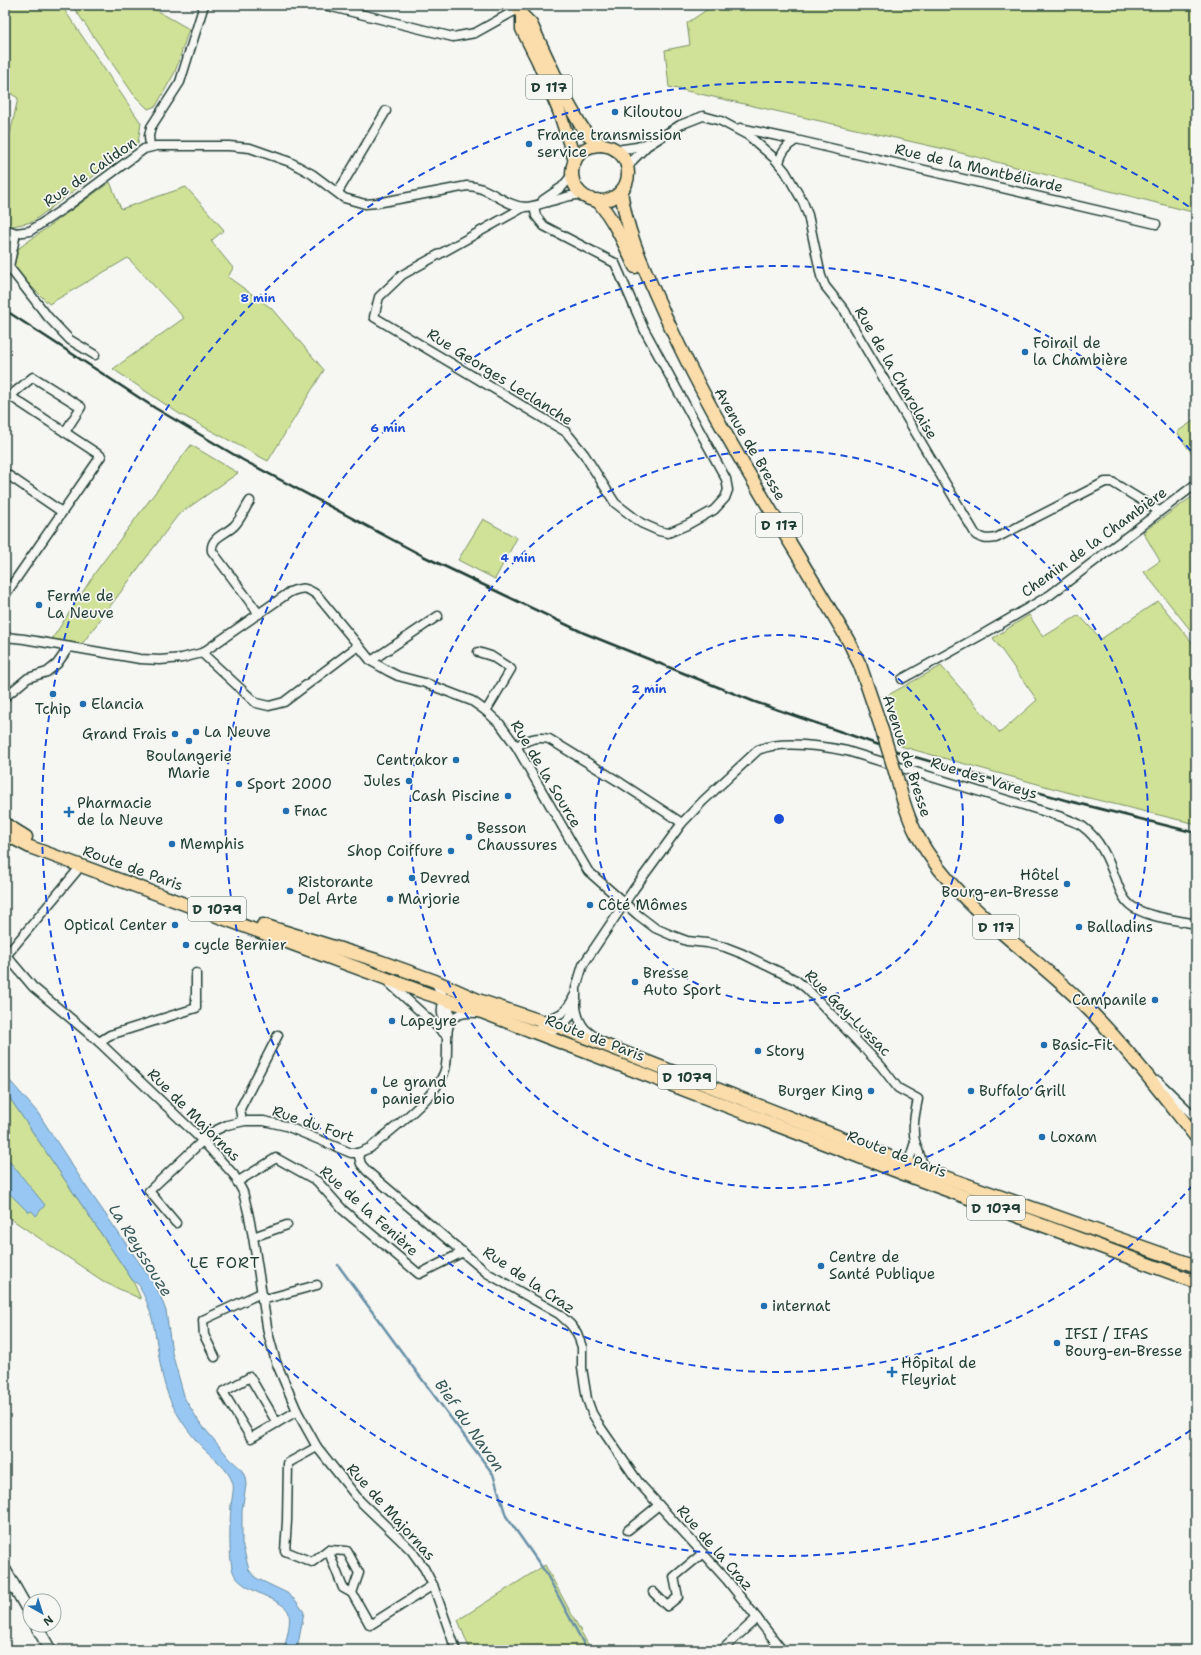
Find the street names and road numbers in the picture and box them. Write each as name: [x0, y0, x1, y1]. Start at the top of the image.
road number: D 117: [526, 75, 572, 99]
street label: Rue de Calidon: [39, 132, 141, 212]
street label: Rue de la Montbéliarde: [893, 139, 1065, 197]
street label: Rue de la Charolaise: [850, 303, 942, 443]
street label: Rue Georges Leclanche: [423, 324, 577, 430]
street label: Avenue de Bresse: [710, 384, 790, 504]
street label: Chemin de la Chambière: [1017, 482, 1171, 602]
road number: D 117: [756, 513, 802, 537]
street label: Avenue de Bresse: [878, 692, 936, 820]
street label: Rue de la Source: [506, 717, 586, 831]
street label: Rue des Vareys: [928, 752, 1040, 804]
street label: Route de Paris: [80, 841, 186, 895]
road number: D 1079: [188, 897, 246, 921]
road number: D 117: [973, 915, 1019, 939]
street label: Rue Gay-Lussac: [800, 965, 896, 1061]
street label: Route de Paris: [542, 1010, 648, 1066]
street label: Rue de Majornas: [143, 1064, 245, 1166]
road number: D 1079: [658, 1065, 716, 1089]
street label: Rue du Fort: [270, 1101, 356, 1147]
street label: Route de Paris: [844, 1126, 950, 1182]
street label: Rue de la Fenière: [315, 1161, 423, 1261]
road number: D 1079: [967, 1196, 1025, 1220]
street label: Rue de la Craz: [479, 1242, 579, 1318]
street label: Rue de Majornas: [342, 1459, 440, 1565]
street label: Rue de la Craz: [672, 1501, 758, 1595]

